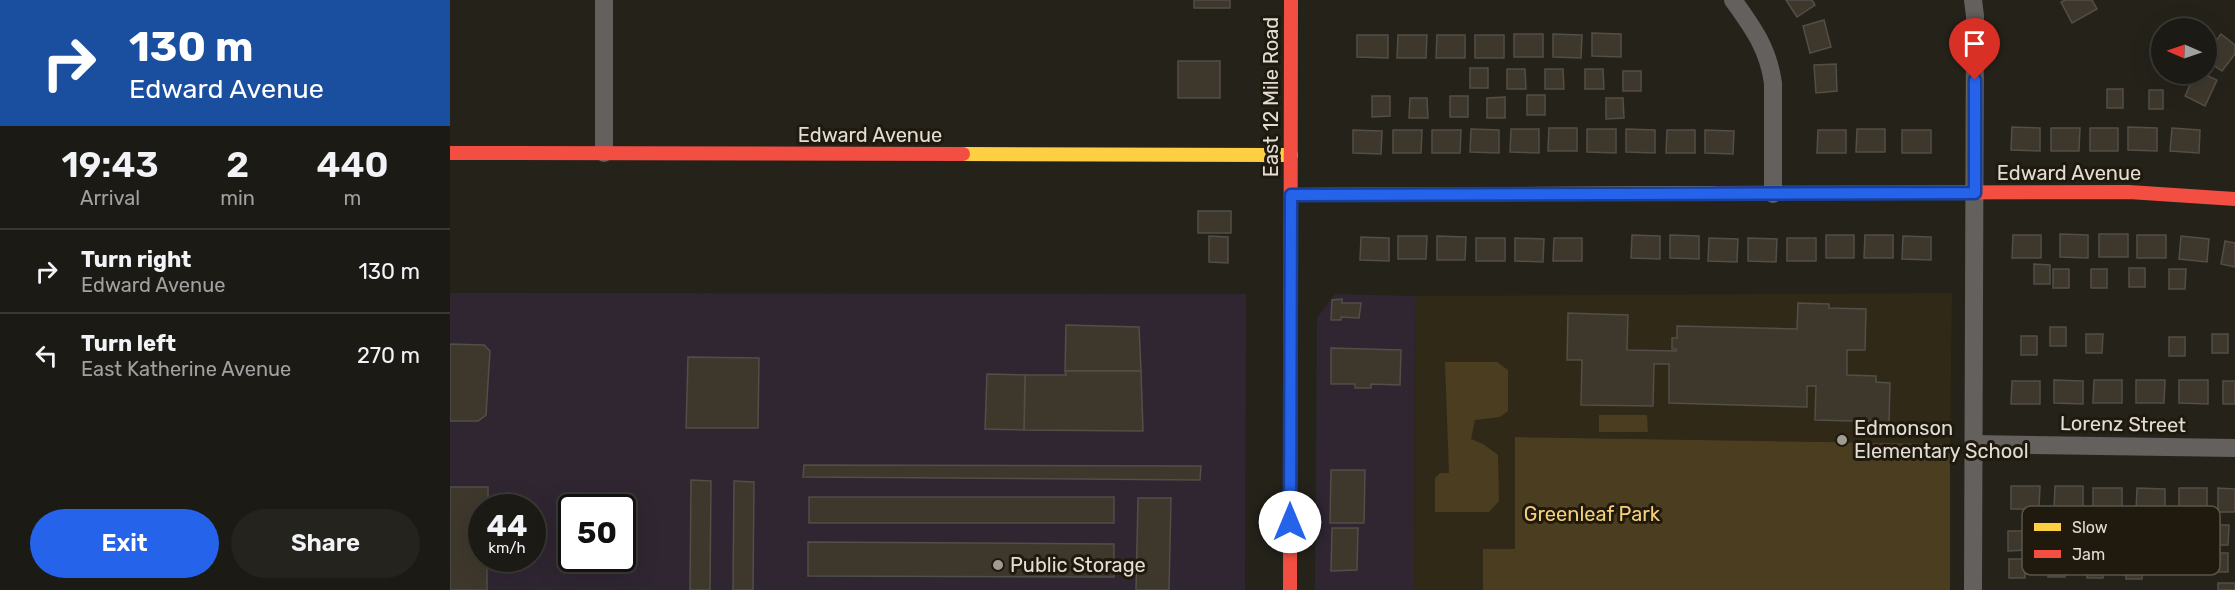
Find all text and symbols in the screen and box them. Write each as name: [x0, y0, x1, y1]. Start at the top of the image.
street label: East 12 Mile Road: [1259, 17, 1283, 177]
pin: [1949, 18, 2000, 80]
north arrow: [2151, 18, 2217, 84]
map controls: [2151, 18, 2217, 84]
text: 130 m: [129, 22, 254, 72]
icon: right: [30, 24, 108, 102]
icon: arrive: [1958, 27, 1991, 60]
text: Edward Avenue: [129, 73, 324, 105]
street label: Edward Avenue: [798, 123, 942, 147]
text: 19:43: [61, 143, 159, 186]
text: 2: [226, 143, 249, 186]
text: 440: [316, 143, 389, 186]
street label: Edward Avenue: [1997, 161, 2141, 185]
text: Arrival: [80, 186, 140, 210]
text: min: [220, 186, 255, 210]
text: m: [344, 186, 361, 210]
text: Turn right: [81, 246, 191, 273]
icon: right: [30, 255, 63, 288]
text: 130 m: [358, 258, 420, 285]
text: Edward Avenue: [81, 273, 225, 297]
text: Turn left: [81, 330, 176, 357]
icon: left: [30, 339, 63, 372]
text: 270 m: [357, 342, 420, 369]
text: East Katherine Avenue: [81, 357, 291, 381]
street label: Lorenz Street: [2060, 411, 2186, 437]
place label: Edmonson Elementary School: [1854, 416, 2029, 463]
marker: Edmonson Elementary School: [1835, 433, 1849, 447]
position arrow: [1258, 490, 1322, 554]
speed limit sign: 50: [558, 494, 636, 572]
park label: Greenleaf Park: [1524, 502, 1661, 526]
legend: [2022, 506, 2220, 575]
text: 44: [487, 508, 527, 544]
button: Exit: [30, 509, 219, 578]
button: Share: [231, 509, 420, 578]
text: Slow: [2072, 518, 2108, 537]
text: km/h: [488, 539, 526, 557]
text: Jam: [2072, 545, 2105, 564]
place label: Public Storage: [1010, 553, 1146, 577]
marker: Public Storage: [991, 558, 1005, 572]

